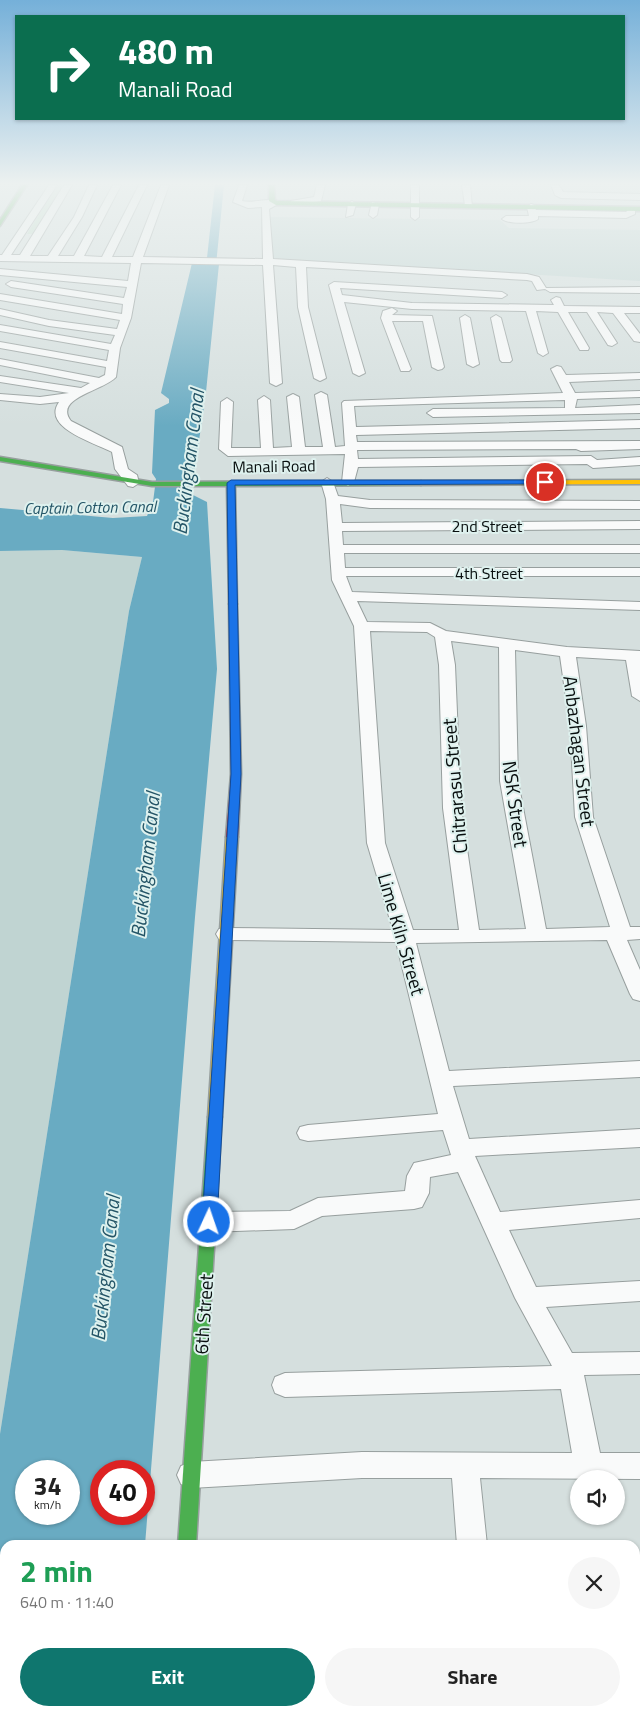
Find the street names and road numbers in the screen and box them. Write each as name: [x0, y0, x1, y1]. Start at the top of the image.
street label: Manali Road: [232, 453, 316, 479]
street label: 2nd Street: [452, 514, 523, 538]
street label: 4th Street: [455, 561, 523, 585]
street label: Anbazhagan Street: [556, 674, 604, 829]
street label: Chitrarasu Street: [434, 717, 474, 855]
street label: NSK Street: [496, 759, 536, 849]
street label: Lime Kiln Street: [371, 870, 433, 999]
street label: 6th Street: [186, 1272, 220, 1355]

